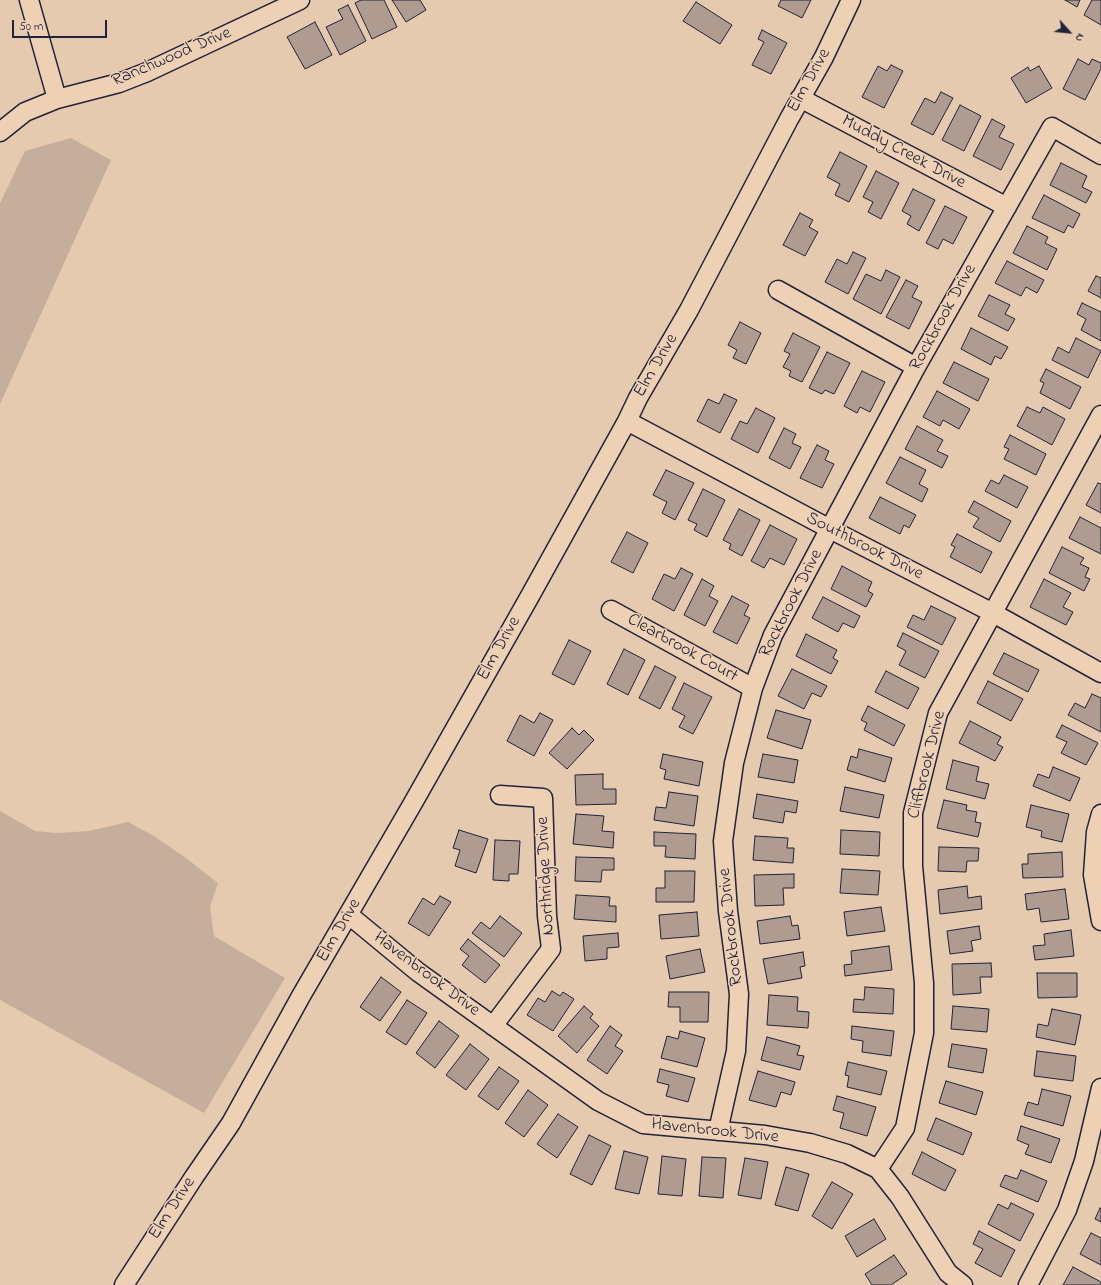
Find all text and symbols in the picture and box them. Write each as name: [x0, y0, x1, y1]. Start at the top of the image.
scale bar: [14, 12, 109, 38]
north arrow: [1049, 12, 1089, 52]
text: 50 m: [19, 18, 43, 36]
street label: Ranchwood Drive: [109, 23, 235, 93]
text: N: [1071, 31, 1089, 44]
street label: Elm Drive: [784, 45, 836, 117]
street label: Muddy Creek Drive: [837, 111, 969, 195]
street label: Rockbrook Drive: [906, 261, 982, 375]
street label: Elm Drive: [630, 330, 684, 402]
street label: Southbrook Drive: [802, 508, 926, 586]
street label: Rockbrook Drive: [755, 546, 829, 662]
street label: Clearbrook Court: [623, 610, 741, 688]
street label: Elm Drive: [474, 613, 526, 685]
street label: Cliffbrook Drive: [904, 709, 952, 821]
street label: Northridge Drive: [533, 816, 561, 936]
street label: Rockbrook Drive: [715, 867, 749, 987]
street label: Elm Drive: [313, 895, 367, 967]
street label: Havenbrook Drive: [368, 928, 484, 1022]
street label: Havenbrook Drive: [650, 1115, 780, 1149]
street label: Elm Drive: [145, 1174, 201, 1244]

